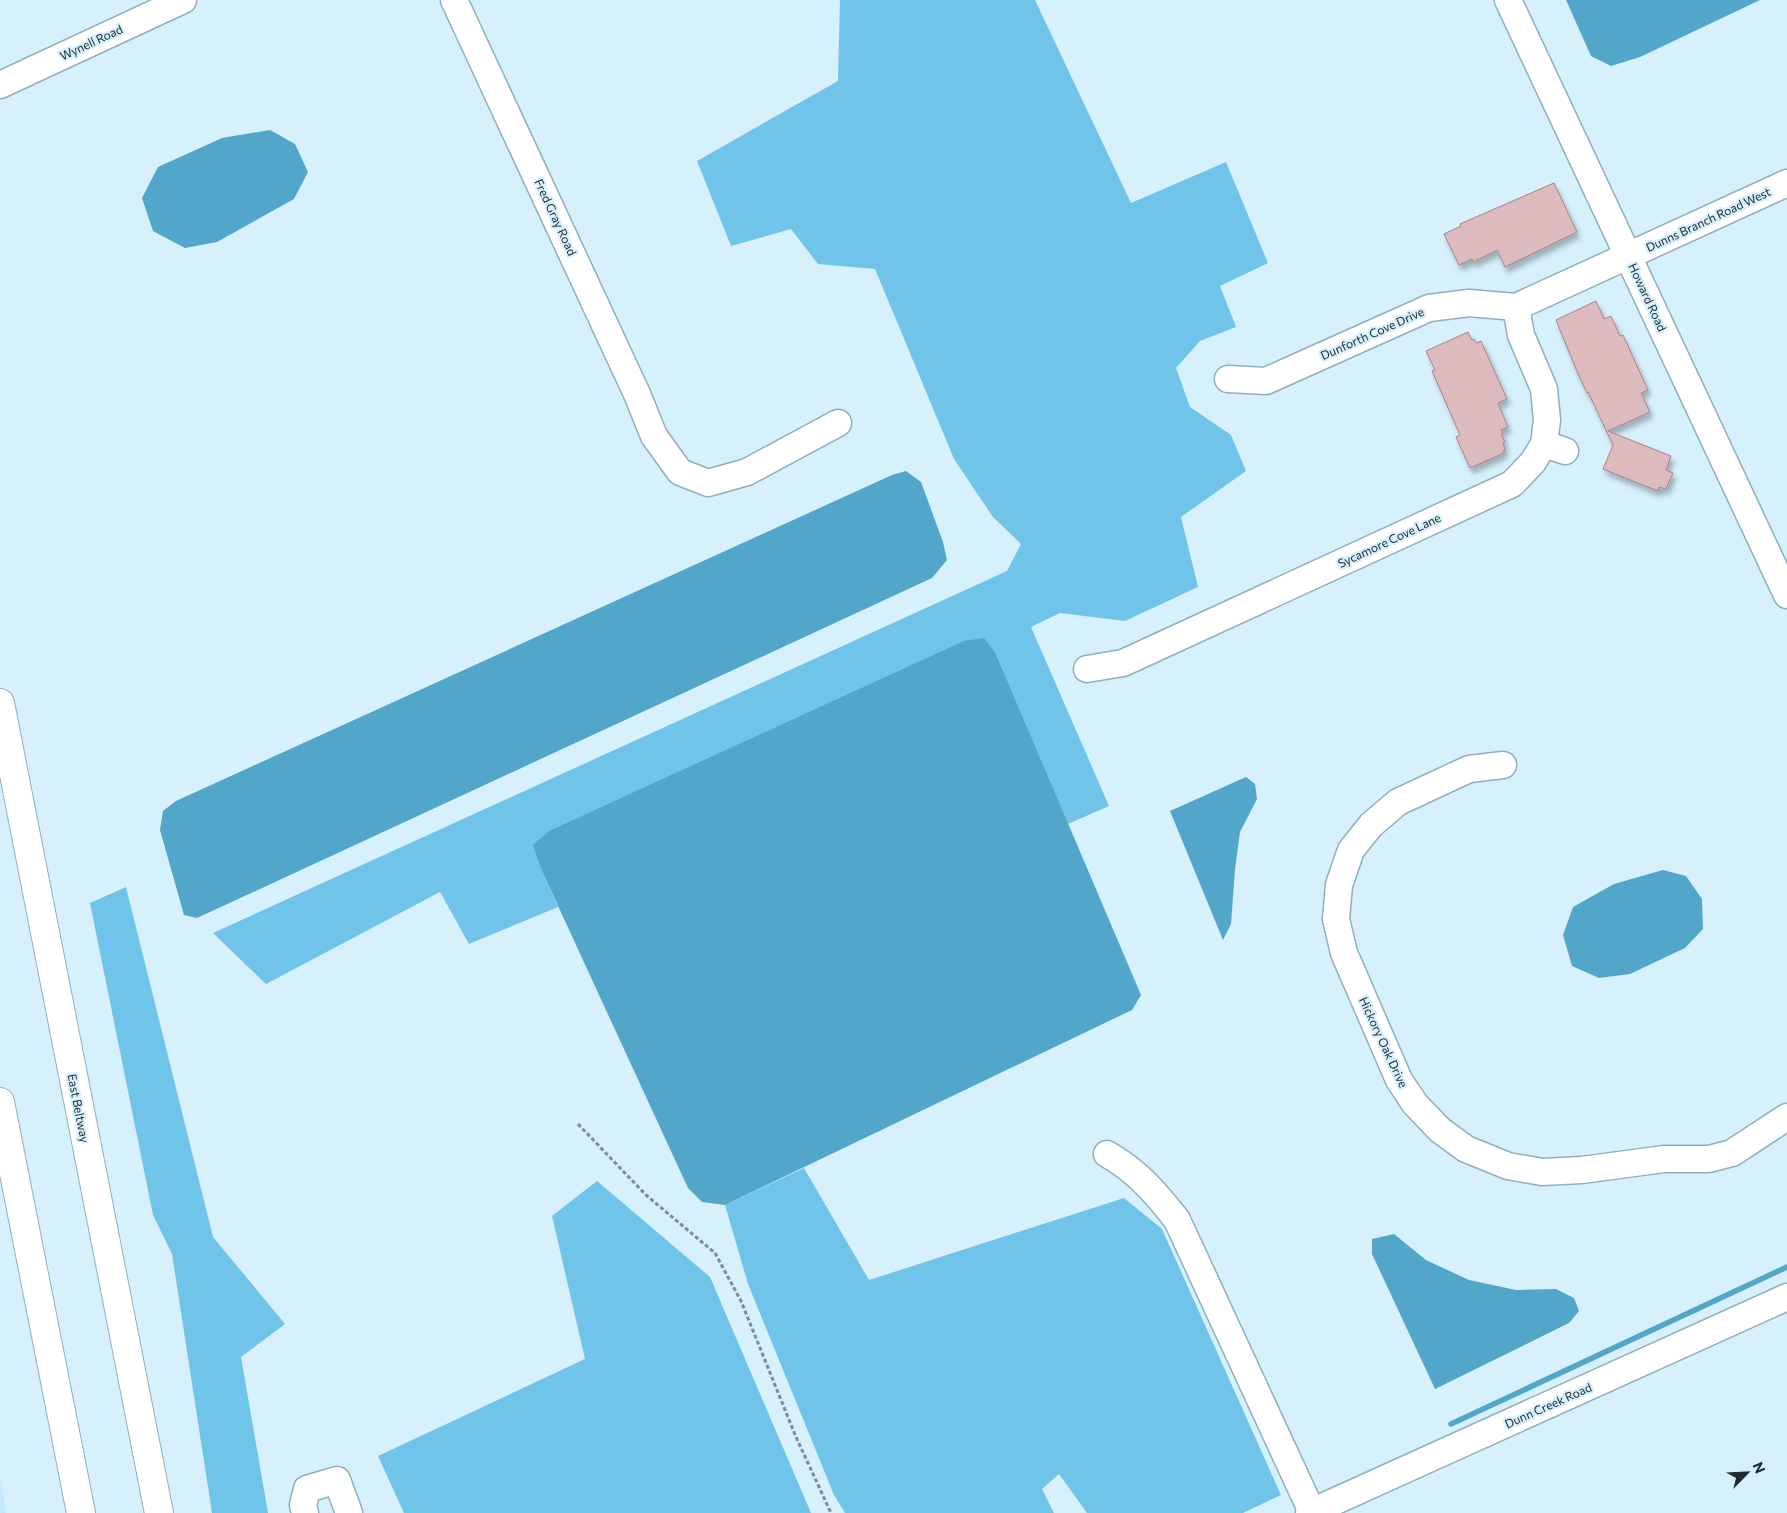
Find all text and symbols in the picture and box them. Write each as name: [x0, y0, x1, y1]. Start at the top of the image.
street label: Wynell Road: [57, 21, 125, 63]
street label: Fred Gray Road: [532, 176, 580, 258]
street label: Dunns Branch Road West: [1643, 184, 1773, 254]
street label: Howard Road: [1626, 261, 1670, 333]
street label: Dunforth Cove Drive: [1318, 304, 1426, 362]
street label: Sycamore Cove Lane: [1335, 510, 1443, 570]
street label: Hickory Oak Drive: [1357, 994, 1411, 1090]
street label: East Beltway: [65, 1072, 93, 1144]
street label: Dunn Creek Road: [1502, 1379, 1594, 1430]
north arrow: [1722, 1448, 1772, 1498]
text: N: [1749, 1459, 1769, 1476]

